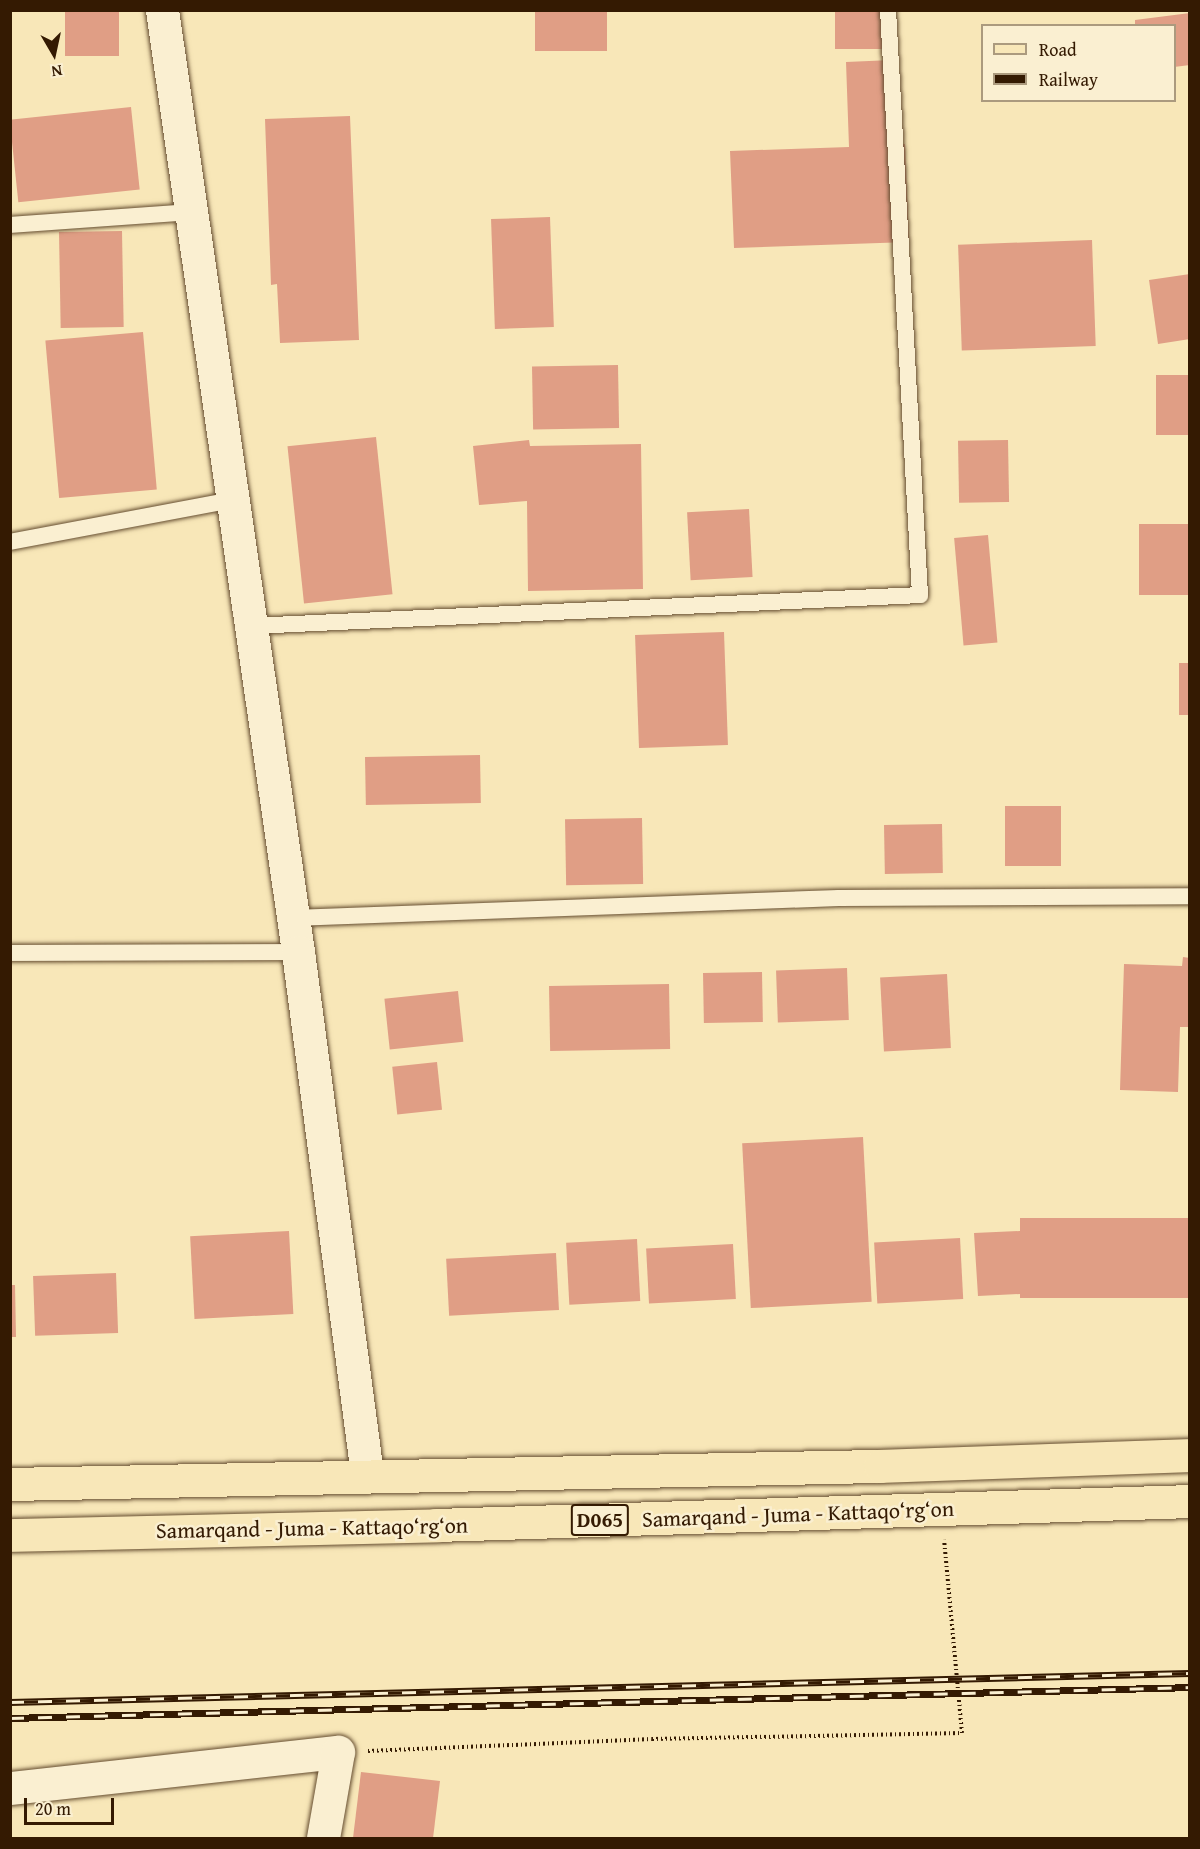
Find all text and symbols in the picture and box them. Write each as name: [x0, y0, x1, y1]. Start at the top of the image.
north arrow: [24, 24, 84, 84]
legend: [981, 24, 1176, 102]
text: Road: [1039, 36, 1077, 63]
text: N: [50, 59, 64, 84]
text: Railway: [1039, 66, 1098, 93]
street label: Samarqand - Juma - Kattaqo‘rg‘on: [642, 1495, 954, 1533]
road number: D065: [570, 1502, 630, 1538]
street label: Samarqand - Juma - Kattaqo‘rg‘on: [156, 1512, 468, 1544]
scale bar: [27, 1786, 117, 1824]
text: 20 m: [35, 1795, 71, 1822]

